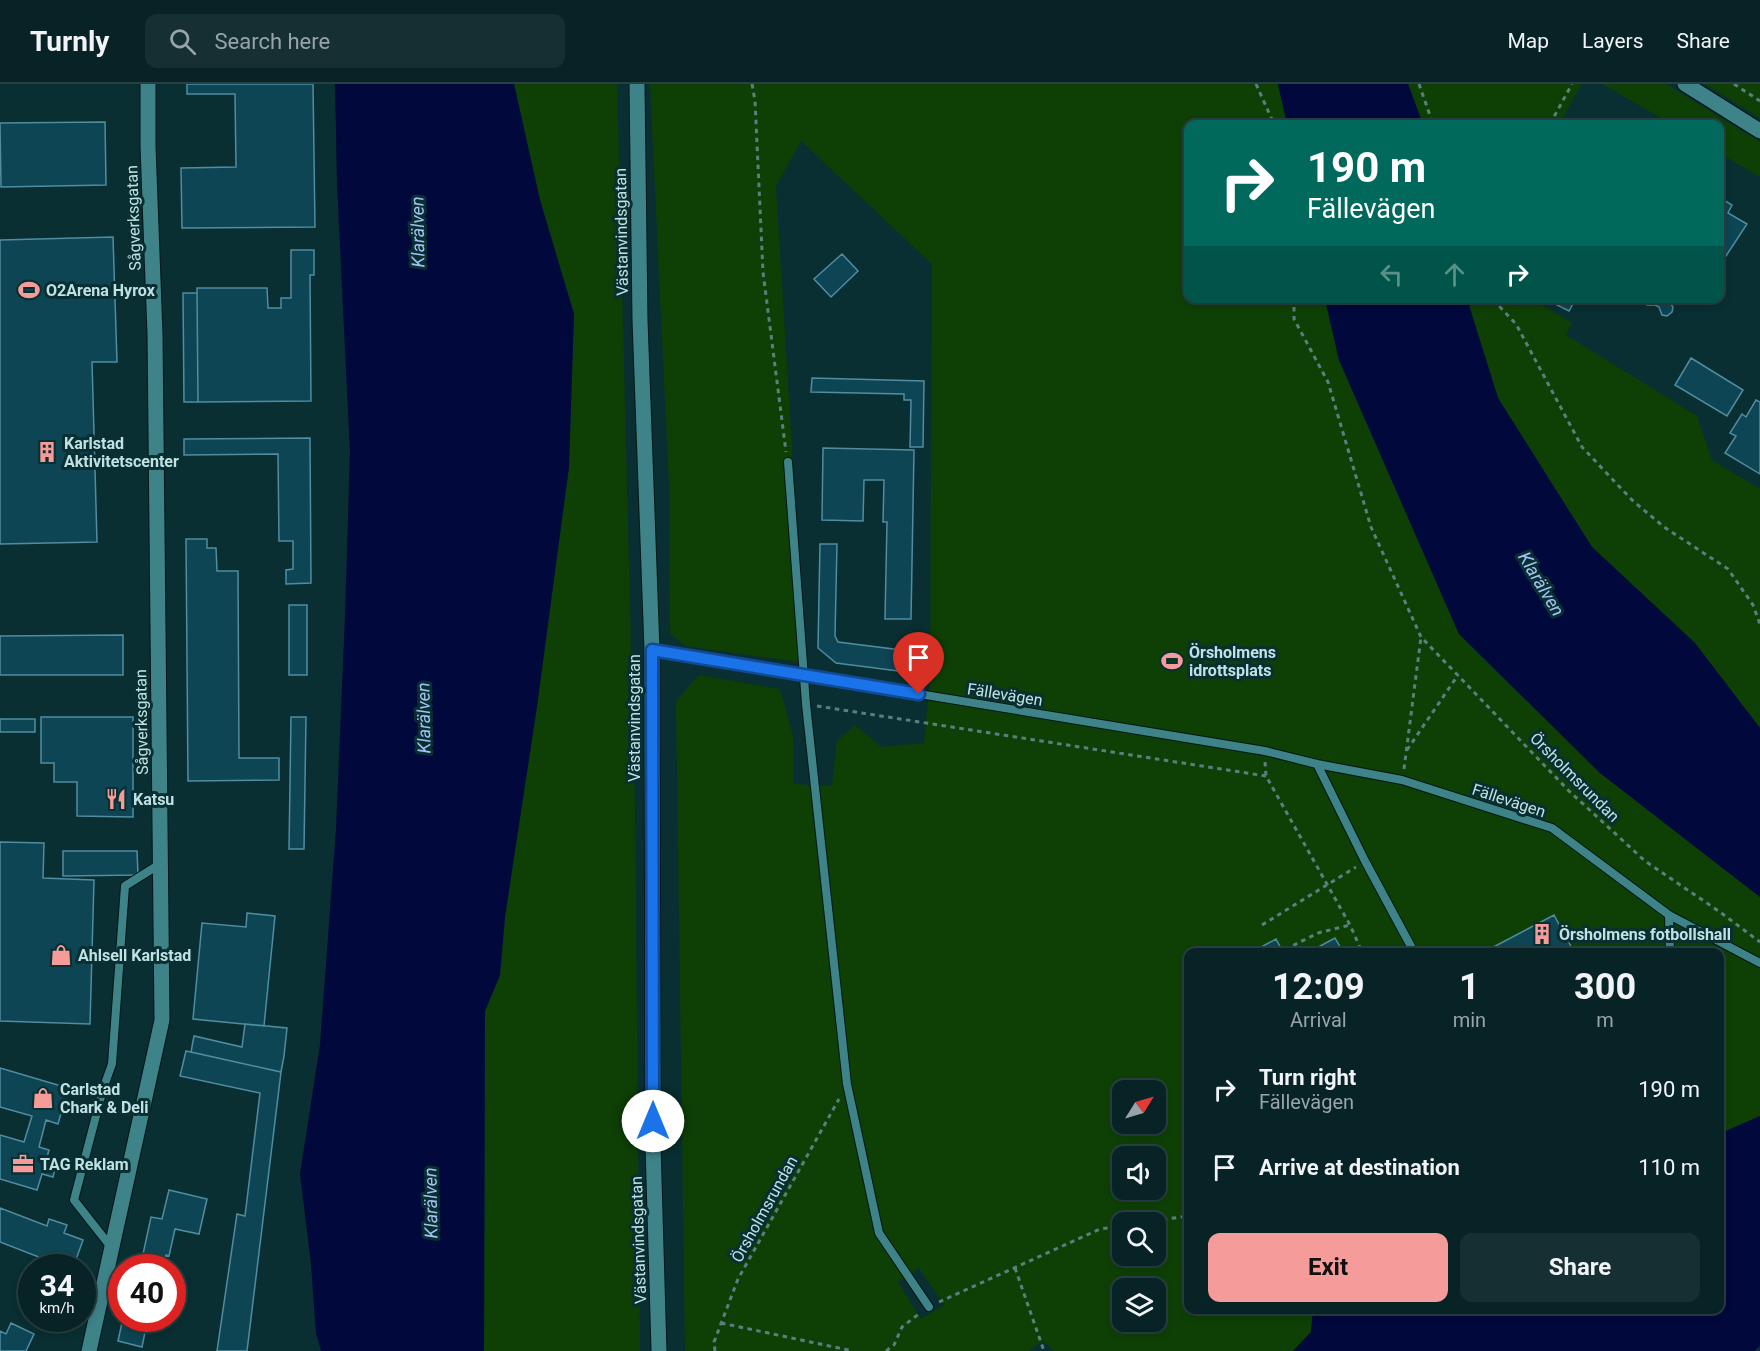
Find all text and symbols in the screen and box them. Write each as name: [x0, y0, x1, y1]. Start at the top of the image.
search box: [145, 14, 565, 68]
text: Turnly: [30, 25, 109, 58]
icon: search: [166, 25, 199, 58]
text: Search here: [214, 29, 330, 54]
text: Map: [1507, 29, 1549, 53]
text: Layers: [1582, 29, 1643, 53]
text: Share: [1676, 29, 1730, 53]
text: 190 m: [1307, 143, 1426, 192]
icon: right: [1208, 144, 1286, 222]
street label: Sågverksgatan: [122, 165, 145, 271]
street label: Västanvindsgatan: [611, 168, 632, 296]
text: Fällevägen: [1307, 193, 1435, 225]
water label: Klarälven: [406, 196, 429, 268]
icon: left: [1375, 258, 1408, 291]
icon: ahead: [1438, 258, 1471, 291]
icon: right: [1501, 258, 1534, 291]
sports icon: O2Arena Hyrox: [17, 278, 41, 302]
place label: O2Arena Hyrox: [46, 281, 156, 300]
place label: Karlstad Aktivitetscenter: [64, 434, 179, 471]
building icon: Karlstad Aktivitetscenter: [35, 440, 59, 464]
water label: Klarälven: [1514, 548, 1569, 620]
pin: [893, 632, 944, 694]
icon: arrive: [902, 641, 935, 674]
place label: Örsholmens idrottsplats: [1189, 643, 1276, 680]
sports icon: Örsholmens idrottsplats: [1160, 649, 1184, 673]
street label: Västanvindsgatan: [625, 654, 644, 782]
street label: Sågverksgatan: [131, 669, 152, 775]
street label: Fällevägen: [966, 679, 1044, 710]
water label: Klarälven: [412, 682, 435, 754]
street label: Örsholmsrundan: [1526, 729, 1623, 826]
street label: Fällevägen: [1470, 780, 1548, 821]
restaurant icon: Katsu: [104, 787, 128, 811]
place label: Katsu: [133, 790, 174, 809]
building icon: Örsholmens fotbollshall: [1530, 922, 1554, 946]
place label: Örsholmens fotbollshall: [1559, 925, 1731, 944]
shop icon: Ahlsell Karlstad: [49, 943, 73, 967]
place label: Ahlsell Karlstad: [78, 946, 191, 965]
text: 12:09: [1272, 966, 1365, 1008]
text: 1: [1459, 966, 1480, 1008]
text: 300: [1574, 966, 1636, 1008]
text: Arrival: [1290, 1008, 1347, 1032]
text: min: [1453, 1008, 1486, 1032]
text: m: [1596, 1008, 1614, 1032]
text: Turn right: [1259, 1065, 1356, 1090]
icon: right: [1208, 1073, 1241, 1106]
text: 190 m: [1638, 1077, 1700, 1102]
place label: Carlstad Chark & Deli: [60, 1080, 148, 1117]
north arrow: [1112, 1080, 1166, 1134]
map controls: [1112, 1080, 1166, 1332]
shop icon: Carlstad Chark & Deli: [31, 1086, 55, 1110]
position arrow: [621, 1089, 685, 1153]
text: Fällevägen: [1259, 1090, 1354, 1114]
button: sound: [1112, 1146, 1166, 1200]
icon: arrive: [1208, 1151, 1241, 1184]
office icon: TAG Reklam: [11, 1152, 35, 1176]
street label: Örsholmsrundan: [727, 1153, 801, 1266]
place label: TAG Reklam: [40, 1155, 129, 1174]
text: Arrive at destination: [1259, 1155, 1460, 1180]
text: 110 m: [1638, 1155, 1700, 1180]
water label: Klarälven: [419, 1167, 442, 1239]
street label: Västanvindsgatan: [627, 1176, 650, 1304]
button: search: [1112, 1212, 1166, 1266]
button: Exit: [1208, 1233, 1448, 1302]
button: Share: [1460, 1233, 1700, 1302]
speed limit sign: 40: [108, 1254, 186, 1332]
text: 34: [40, 1268, 74, 1303]
button: layers: [1112, 1278, 1166, 1332]
text: km/h: [39, 1299, 75, 1317]

